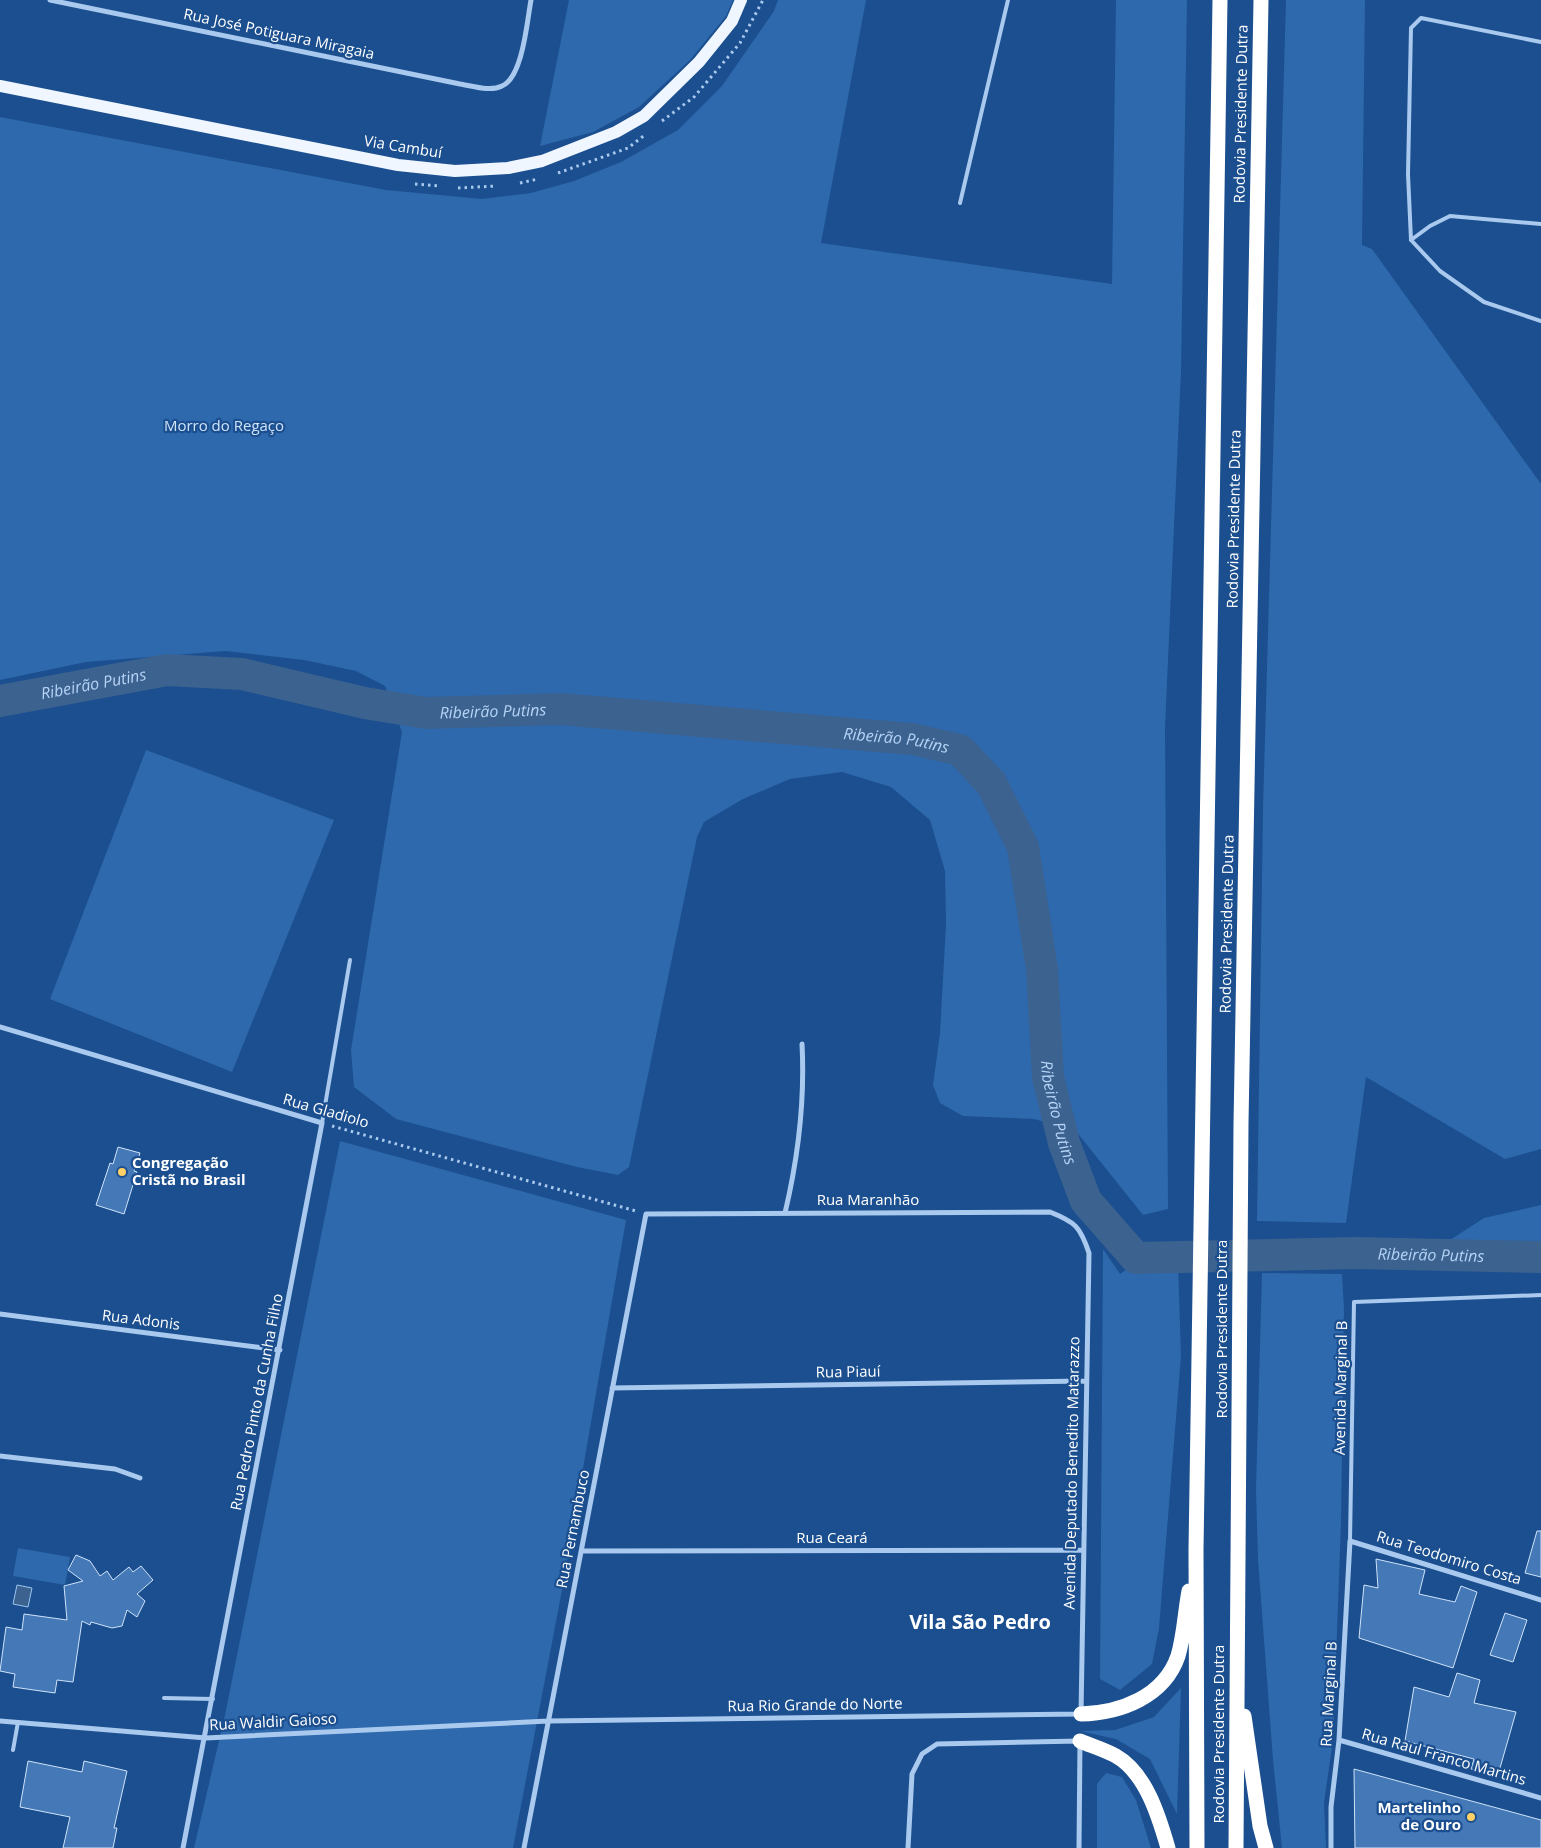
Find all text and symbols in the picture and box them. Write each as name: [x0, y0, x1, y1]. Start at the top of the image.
street label: Rua José Potiguara Miragaia: [182, 3, 377, 63]
street label: Rodovia Presidente Dutra: [1228, 24, 1252, 204]
street label: Via Cambuí: [363, 130, 445, 162]
park label: Morro do Regaço: [164, 415, 284, 435]
street label: Rodovia Presidente Dutra: [1221, 429, 1245, 609]
water label: Ribeirão Putins: [39, 663, 148, 704]
water label: Ribeirão Putins: [439, 698, 547, 724]
water label: Ribeirão Putins: [842, 722, 951, 758]
street label: Rodovia Presidente Dutra: [1214, 834, 1238, 1014]
water label: Ribeirão Putins: [1036, 1060, 1082, 1168]
street label: Rua Gladiolo: [281, 1088, 372, 1132]
place label: Congregação Cristã no Brasil: [132, 1152, 245, 1189]
marker: Congregação Cristã no Brasil: [116, 1166, 128, 1178]
street label: Rua Maranhão: [817, 1189, 919, 1209]
street label: Rodovia Presidente Dutra: [1211, 1240, 1231, 1418]
water label: Ribeirão Putins: [1377, 1242, 1485, 1267]
street label: Rua Pedro Pinto da Cunha Filho: [225, 1291, 287, 1512]
street label: Rua Adonis: [101, 1304, 181, 1334]
street label: Avenida Marginal B: [1329, 1321, 1351, 1455]
street label: Avenida Deputado Benedito Matarazzo: [1059, 1336, 1083, 1610]
street label: Rua Piauí: [815, 1360, 882, 1382]
street label: Rua Pernambuco: [551, 1468, 593, 1590]
street label: Rua Teodomiro Costa: [1374, 1525, 1524, 1589]
street label: Rua Ceará: [796, 1527, 868, 1547]
district label: Vila São Pedro: [909, 1608, 1051, 1635]
street label: Rua Marginal B: [1315, 1641, 1341, 1747]
street label: Rodovia Presidente Dutra: [1208, 1645, 1228, 1823]
street label: Rua Rio Grande do Norte: [727, 1692, 903, 1716]
street label: Rua Waldir Gaioso: [209, 1708, 337, 1734]
street label: Rua Raul Franco Martins: [1360, 1723, 1529, 1789]
place label: Martelinho de Ouro: [1377, 1797, 1461, 1834]
marker: Martelinho de Ouro: [1465, 1811, 1477, 1823]

